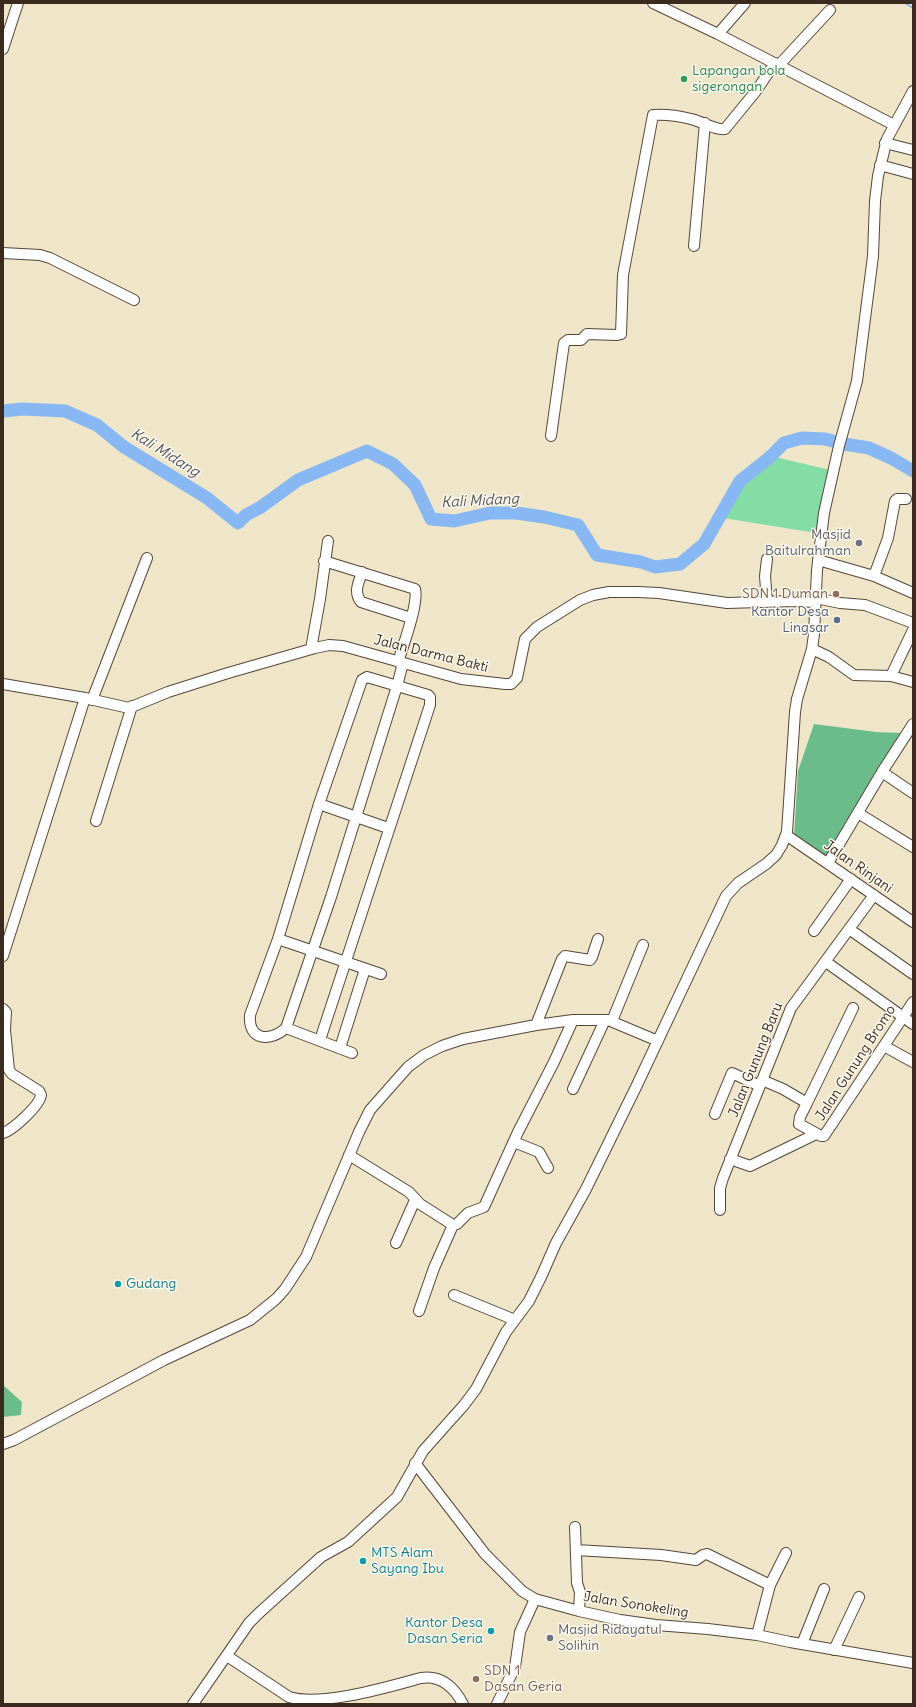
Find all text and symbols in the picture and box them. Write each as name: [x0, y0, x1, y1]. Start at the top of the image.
place label: Lapangan bola sigerongan: [692, 63, 786, 96]
marker: Lapangan bola sigerongan: [679, 74, 689, 84]
water label: Kali Midang: [127, 425, 203, 481]
water label: Kali Midang: [441, 490, 519, 512]
place label: Masjid Baitulrahman: [765, 527, 851, 560]
marker: Masjid Baitulrahman: [854, 538, 864, 548]
place label: SDN 1 Duman: [742, 586, 828, 602]
marker: SDN 1 Duman: [831, 589, 841, 599]
place label: Kantor Desa Lingsar: [751, 604, 829, 636]
marker: Kantor Desa Lingsar: [832, 615, 842, 625]
street label: Jalan Darma Bakti: [372, 632, 490, 676]
street label: Jalan Rinjani: [820, 837, 896, 897]
street label: Jalan Gunung Baru: [725, 1000, 787, 1120]
street label: Jalan Gunung Bromo: [812, 1002, 900, 1124]
place label: Gudang: [126, 1276, 176, 1292]
marker: Gudang: [113, 1279, 123, 1289]
place label: MTS Alam Sayang Ibu: [371, 1545, 444, 1578]
marker: MTS Alam Sayang Ibu: [358, 1556, 368, 1566]
street label: Jalan Sonokeling: [582, 1588, 690, 1622]
place label: Kantor Desa Dasan Seria: [405, 1615, 483, 1648]
place label: Masjid Ridayatul Solihin: [558, 1622, 662, 1654]
marker: Kantor Desa Dasan Seria: [486, 1626, 496, 1636]
marker: Masjid Ridayatul Solihin: [545, 1633, 555, 1643]
place label: SDN 1 Dasan Geria: [484, 1663, 562, 1696]
marker: SDN 1 Dasan Geria: [471, 1674, 481, 1684]

